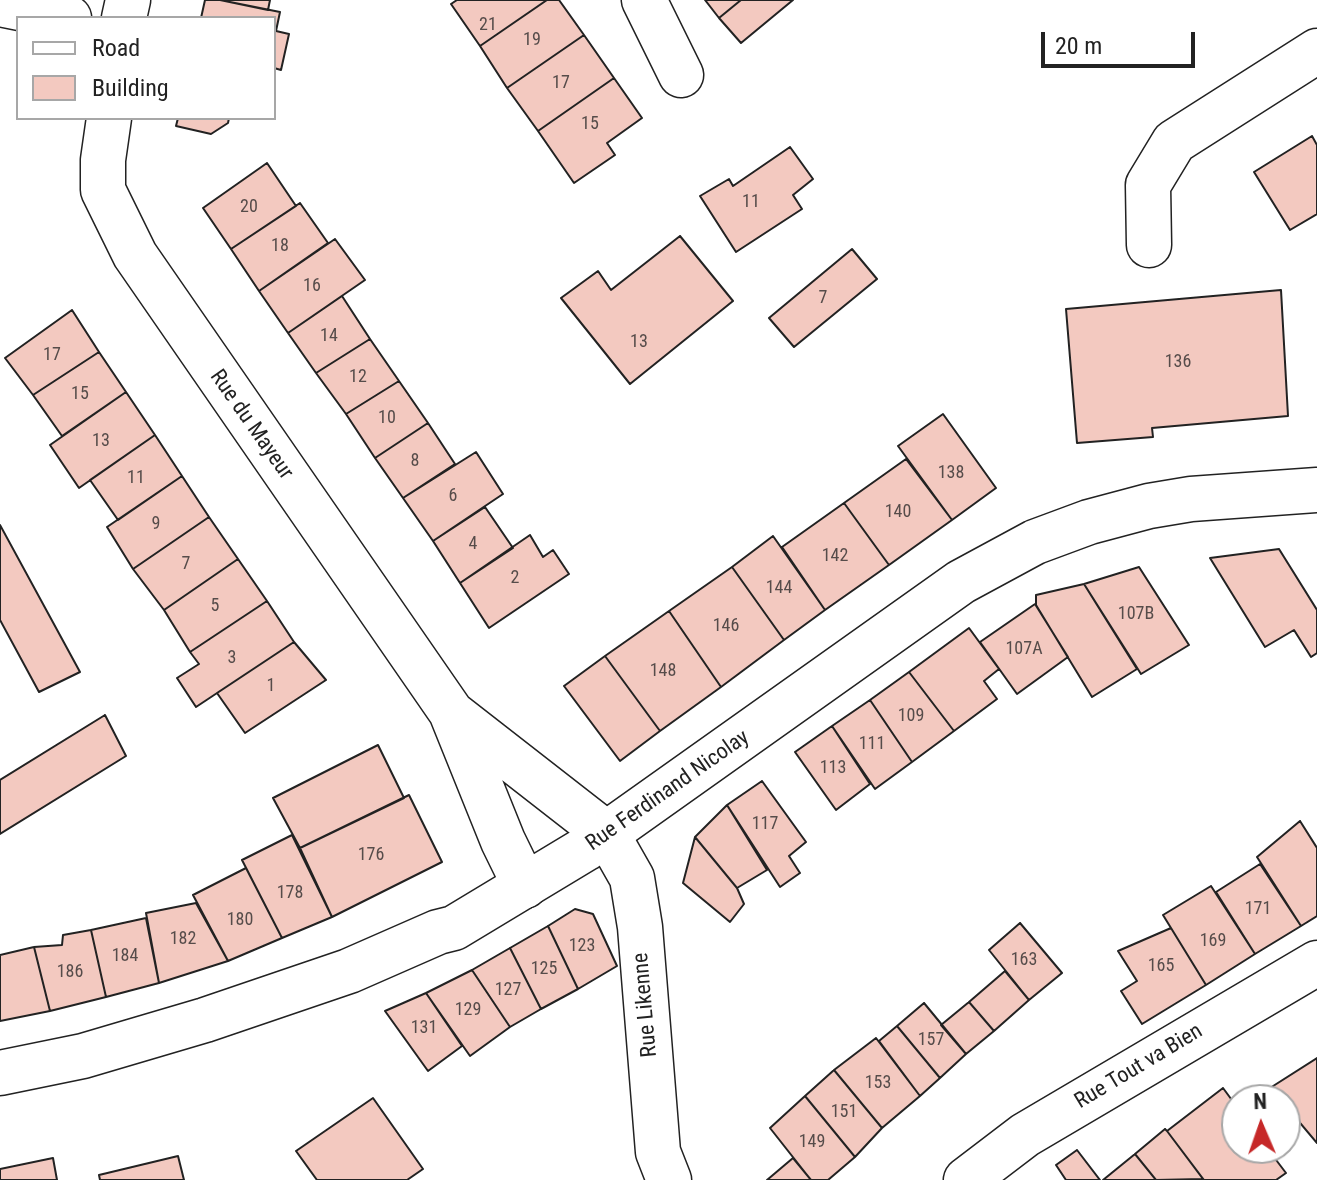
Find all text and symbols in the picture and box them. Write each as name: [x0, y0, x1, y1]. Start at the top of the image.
house number: 21: [479, 14, 497, 36]
legend: [16, 16, 276, 120]
scale bar: [1045, 16, 1199, 66]
house number: 19: [523, 29, 541, 51]
text: 20 m: [1055, 32, 1102, 60]
text: Road: [92, 34, 140, 62]
house number: 17: [552, 72, 570, 94]
text: Building: [92, 74, 169, 102]
house number: 15: [581, 113, 599, 135]
house number: 11: [742, 191, 760, 213]
house number: 20: [240, 196, 258, 218]
house number: 18: [271, 235, 289, 257]
house number: 16: [303, 275, 321, 297]
house number: 7: [819, 287, 827, 309]
house number: 14: [320, 325, 338, 347]
house number: 13: [630, 331, 648, 353]
house number: 17: [43, 344, 61, 366]
house number: 136: [1165, 351, 1191, 373]
street label: Rue du Mayeur: [203, 365, 299, 485]
house number: 12: [349, 366, 367, 388]
house number: 15: [71, 383, 89, 405]
house number: 10: [378, 407, 396, 429]
house number: 13: [92, 430, 110, 452]
house number: 8: [411, 450, 419, 472]
house number: 138: [938, 462, 964, 484]
house number: 11: [127, 467, 145, 489]
house number: 6: [449, 485, 457, 507]
house number: 140: [885, 501, 911, 523]
house number: 9: [152, 513, 160, 535]
house number: 4: [469, 533, 477, 555]
house number: 142: [822, 545, 848, 567]
house number: 7: [182, 553, 190, 575]
house number: 2: [511, 567, 519, 589]
house number: 144: [766, 577, 792, 599]
house number: 5: [211, 595, 219, 617]
house number: 107B: [1118, 603, 1154, 625]
house number: 146: [713, 615, 739, 637]
house number: 107A: [1005, 638, 1043, 660]
house number: 3: [228, 647, 236, 669]
house number: 148: [650, 660, 676, 682]
house number: 1: [267, 675, 275, 697]
house number: 109: [898, 705, 924, 727]
street label: Rue Ferdinand Nicolay: [581, 725, 755, 857]
house number: 111: [859, 733, 885, 755]
house number: 113: [820, 757, 846, 779]
house number: 117: [752, 813, 778, 835]
house number: 176: [358, 844, 384, 866]
house number: 178: [277, 882, 303, 904]
house number: 171: [1245, 898, 1271, 920]
house number: 180: [227, 909, 253, 931]
house number: 182: [170, 928, 196, 950]
house number: 169: [1200, 930, 1226, 952]
house number: 123: [569, 935, 595, 957]
house number: 184: [112, 945, 138, 967]
house number: 163: [1011, 949, 1037, 971]
street label: Rue Likenne: [628, 952, 664, 1058]
house number: 165: [1148, 955, 1174, 977]
house number: 125: [531, 958, 557, 980]
house number: 186: [57, 961, 83, 983]
house number: 127: [495, 979, 521, 1001]
house number: 129: [455, 999, 481, 1021]
house number: 131: [411, 1017, 437, 1039]
street label: Rue Tout va Bien: [1070, 1019, 1208, 1115]
house number: 157: [918, 1029, 944, 1051]
house number: 153: [865, 1072, 891, 1094]
north arrow: [1221, 1084, 1301, 1164]
text: N: [1253, 1089, 1267, 1114]
house number: 151: [831, 1101, 857, 1123]
house number: 149: [799, 1131, 825, 1153]

